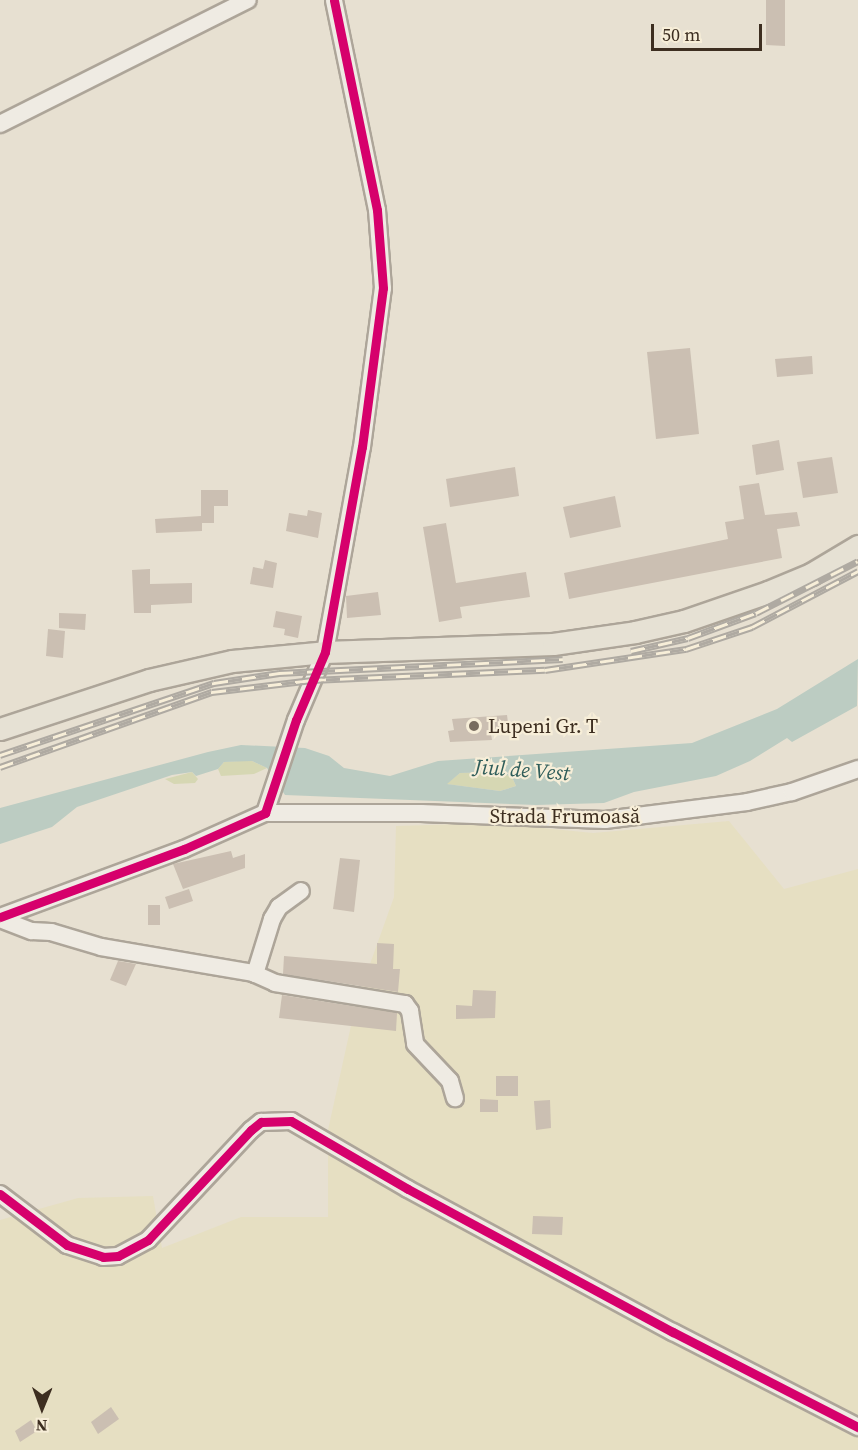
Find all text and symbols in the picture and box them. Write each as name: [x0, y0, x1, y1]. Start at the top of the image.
scale bar: [654, 12, 765, 50]
text: 50 m: [662, 22, 700, 47]
place label: Lupeni Gr. T: [488, 714, 599, 738]
marker: Lupeni Gr. T: [465, 717, 483, 735]
water label: Jiul de Vest: [474, 754, 570, 786]
street label: Strada Frumoasă: [490, 804, 640, 828]
north arrow: [12, 1378, 72, 1438]
text: N: [36, 1415, 48, 1437]

